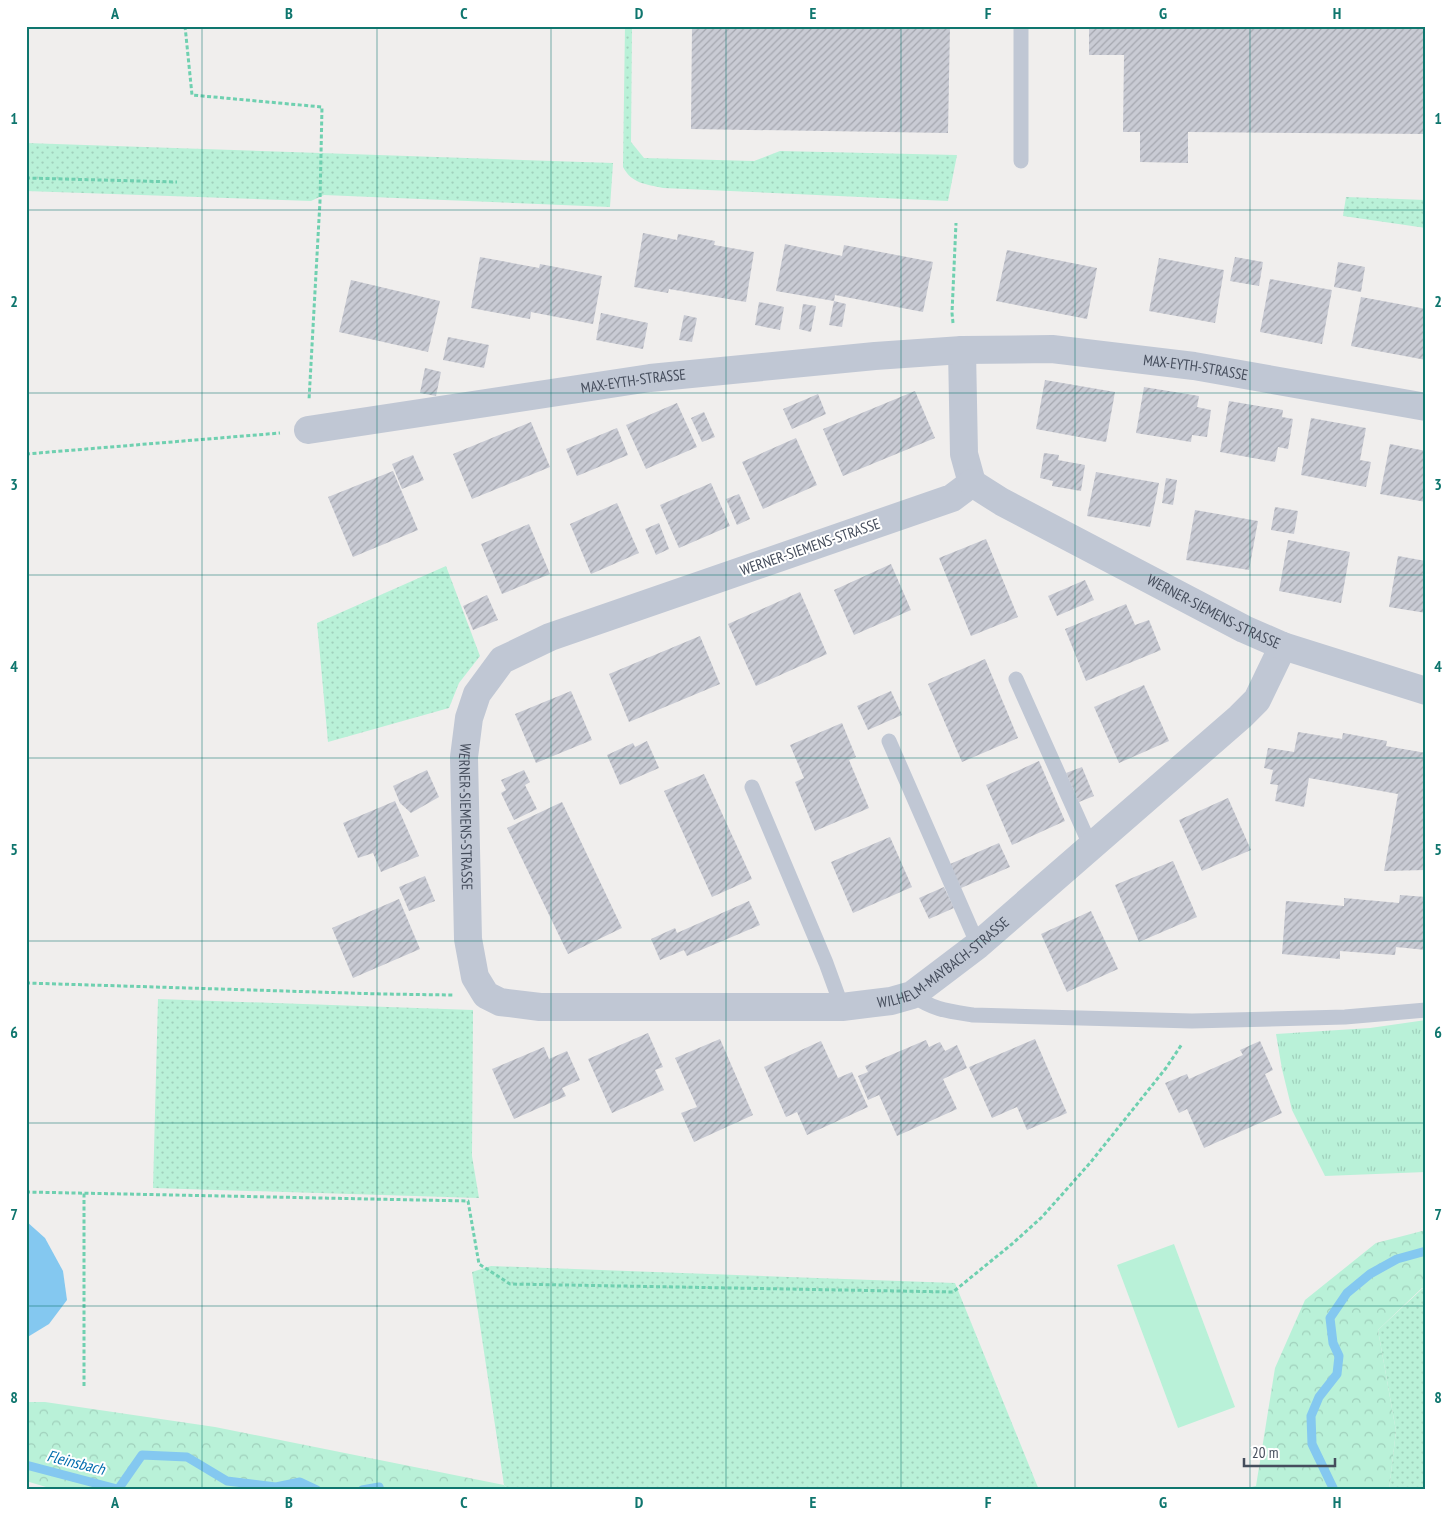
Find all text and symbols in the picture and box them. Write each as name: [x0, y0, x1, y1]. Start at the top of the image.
text: A: [110, 3, 120, 23]
text: B: [285, 3, 293, 23]
text: C: [460, 3, 468, 23]
text: D: [635, 3, 644, 23]
text: E: [810, 3, 817, 23]
text: F: [985, 3, 992, 23]
text: G: [1159, 3, 1167, 23]
text: H: [1333, 3, 1341, 23]
text: 1: [10, 108, 18, 128]
text: 1: [1434, 108, 1442, 128]
text: 2: [10, 291, 18, 311]
text: 2: [1434, 291, 1442, 311]
street label: MAX-EYTH-STRASSE: [1142, 350, 1250, 384]
street label: MAX-EYTH-STRASSE: [579, 365, 687, 397]
text: 3: [10, 474, 18, 494]
text: 3: [1434, 474, 1442, 494]
street label: WERNER-SIEMENS-STRASSE: [737, 514, 882, 579]
street label: WERNER-SIEMENS-STRASSE: [1144, 570, 1283, 653]
text: 4: [10, 656, 18, 676]
text: 4: [1434, 656, 1442, 676]
street label: WERNER-SIEMENS-STRASSE: [455, 742, 477, 890]
text: 5: [10, 839, 18, 859]
text: 5: [1434, 839, 1442, 859]
street label: WILHELM-MAYBACH-STRASSE: [876, 912, 1013, 1012]
text: 6: [10, 1022, 18, 1042]
text: 6: [1434, 1022, 1442, 1042]
text: 7: [10, 1204, 18, 1224]
text: 7: [1434, 1204, 1442, 1224]
text: 8: [10, 1387, 18, 1407]
text: 8: [1434, 1387, 1442, 1407]
scale bar: [1244, 1436, 1336, 1468]
text: 20 m: [1252, 1443, 1278, 1462]
water label: Fleinsbach: [45, 1445, 108, 1479]
text: A: [110, 1492, 120, 1512]
text: B: [285, 1492, 293, 1512]
text: C: [460, 1492, 468, 1512]
text: D: [635, 1492, 644, 1512]
text: E: [810, 1492, 817, 1512]
text: F: [985, 1492, 992, 1512]
text: G: [1159, 1492, 1167, 1512]
text: H: [1333, 1492, 1341, 1512]

